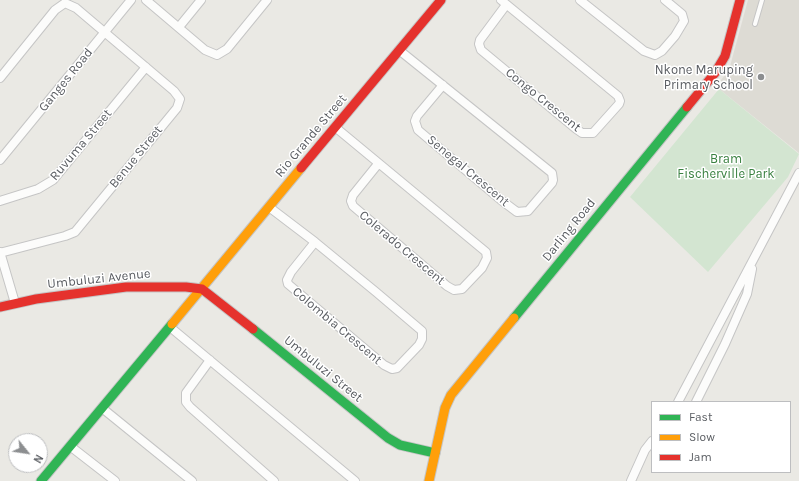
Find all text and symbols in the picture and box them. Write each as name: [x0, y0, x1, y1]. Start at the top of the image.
street label: Ganges Road: [36, 45, 96, 115]
place label: Nkone Maruping Primary School: [655, 62, 753, 93]
street label: Congo Crescent: [502, 65, 584, 135]
marker: Nkone Maruping Primary School: [756, 72, 766, 82]
street label: Rio Grande Street: [272, 91, 350, 181]
street label: Ruvuma Street: [47, 106, 115, 184]
street label: Benue Street: [106, 123, 166, 191]
street label: Senegal Crescent: [424, 132, 512, 210]
park label: Bram Fischerville Park: [677, 151, 775, 182]
street label: Darling Road: [539, 196, 599, 264]
street label: Colerado Crescent: [356, 207, 448, 289]
street label: Umbuluzi Avenue: [47, 266, 151, 292]
street label: Colombia Crescent: [289, 284, 385, 368]
street label: Umbuluzi Street: [281, 333, 365, 405]
legend: [651, 401, 791, 473]
text: Fast: [689, 410, 712, 424]
text: Slow: [689, 430, 715, 444]
north arrow: [8, 433, 48, 473]
text: Jam: [689, 450, 712, 464]
text: N: [30, 452, 46, 465]

